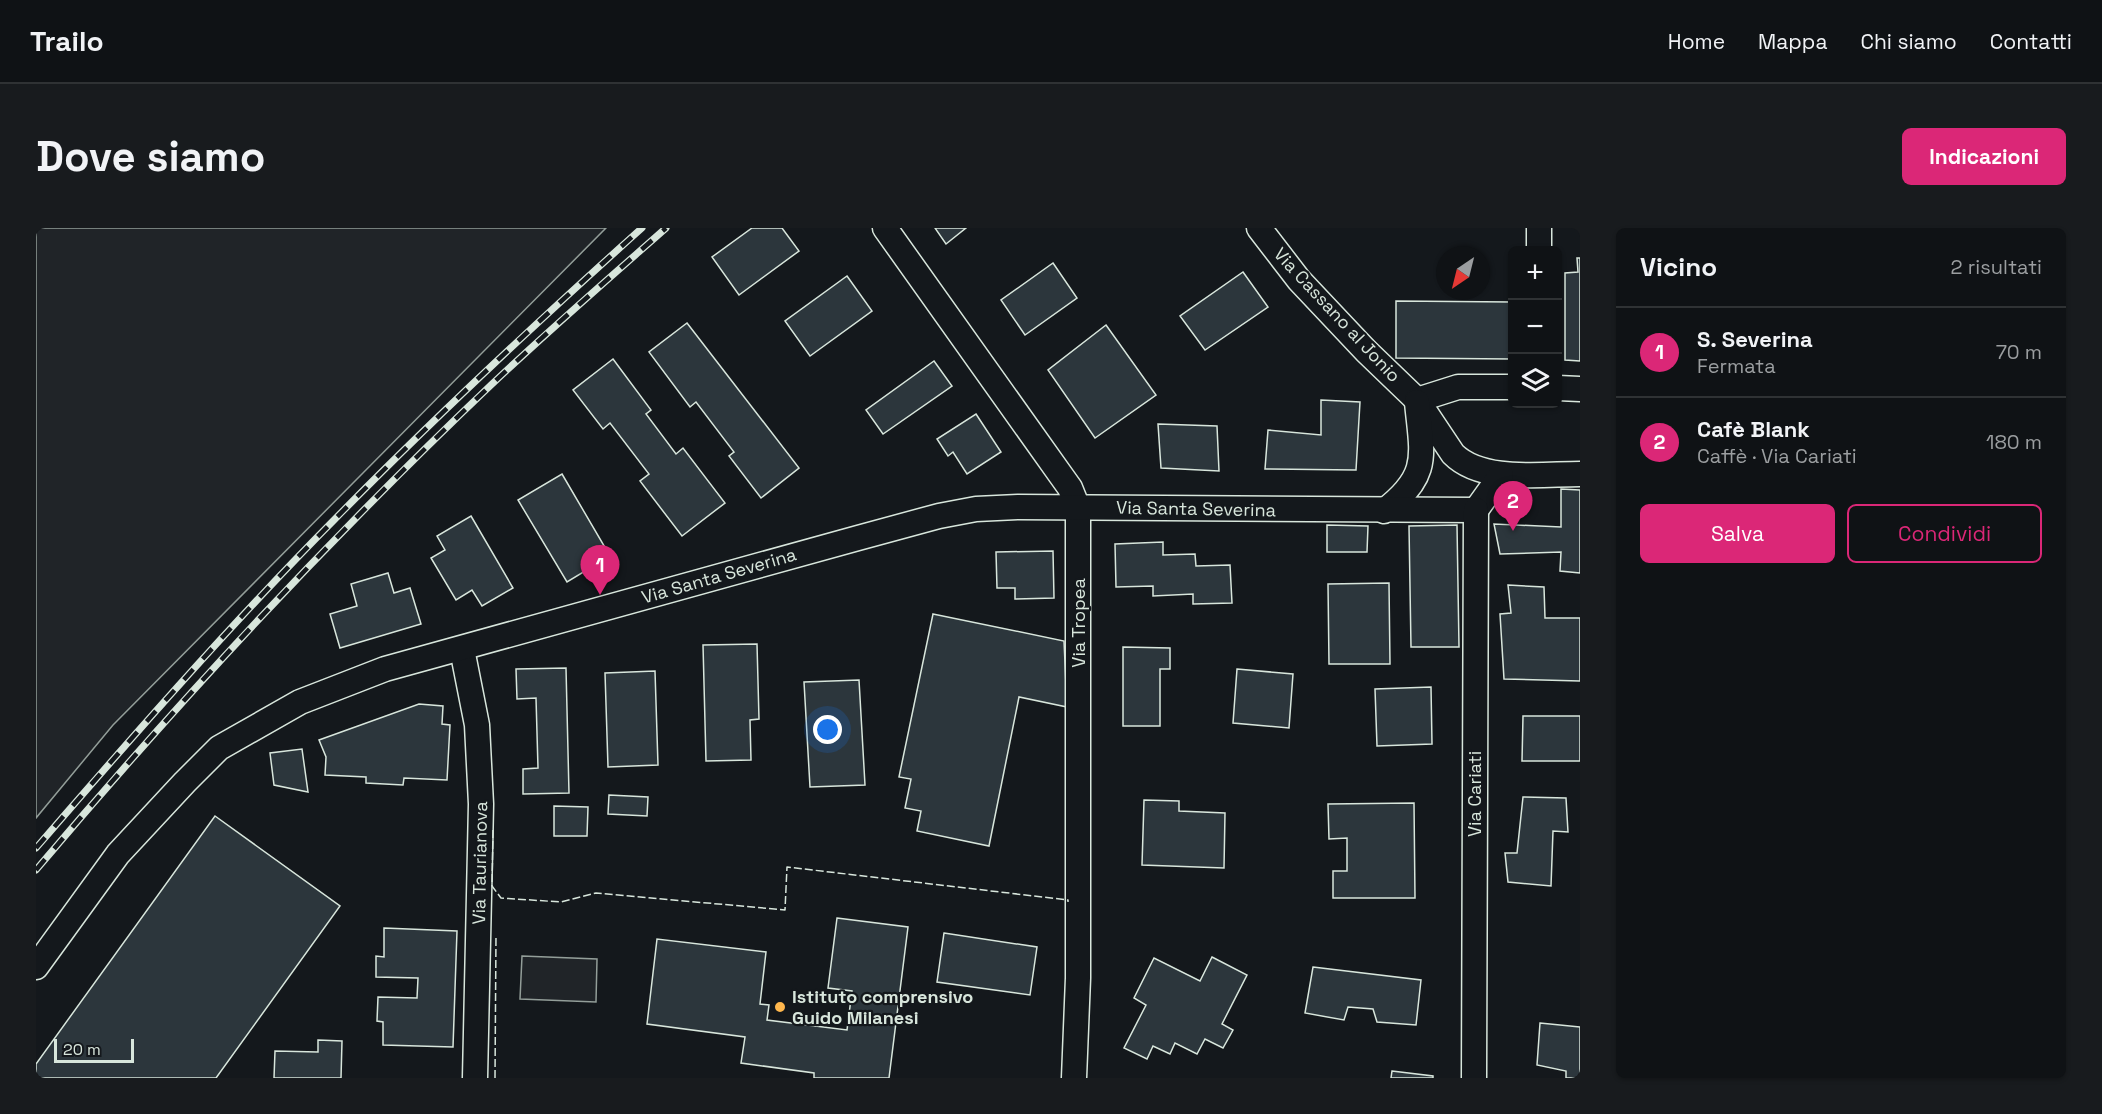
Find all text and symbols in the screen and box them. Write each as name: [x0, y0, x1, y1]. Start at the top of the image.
text: Trailo: [30, 23, 104, 59]
text: Home: [1668, 28, 1725, 55]
text: Mappa: [1758, 28, 1827, 55]
text: Chi siamo: [1860, 28, 1957, 55]
text: Contatti: [1990, 28, 2072, 55]
button: Indicazioni: [1902, 128, 2066, 185]
text: Dove siamo: [36, 130, 265, 183]
street label: Via Cassano al Jonio: [1269, 243, 1406, 387]
north arrow: [1436, 246, 1490, 300]
map controls: [1508, 246, 1562, 408]
button: +: [1508, 246, 1562, 300]
text: Vicino: [1640, 250, 1717, 284]
text: 2 risultati: [1951, 254, 2042, 280]
button: −: [1508, 300, 1562, 354]
text: S. Severina: [1697, 325, 1813, 353]
text: 1: [1655, 339, 1664, 365]
text: 70 m: [1996, 339, 2042, 365]
text: Fermata: [1697, 353, 1776, 379]
button: layers: [1508, 354, 1562, 408]
text: Cafè Blank: [1697, 415, 1810, 443]
text: 2: [1654, 429, 1665, 455]
text: 180 m: [1986, 429, 2042, 455]
text: Caffè · Via Cariati: [1697, 443, 1857, 469]
pin: 2: [1494, 482, 1532, 531]
street label: Via Santa Severina: [1116, 496, 1276, 521]
button: Salva: [1640, 504, 1835, 563]
button: Condividi: [1847, 504, 2042, 563]
street label: Via Santa Severina: [639, 542, 799, 609]
pin: 1: [580, 546, 620, 595]
street label: Via Tropea: [1067, 578, 1090, 668]
your location: [813, 715, 842, 744]
street label: Via Cariati: [1463, 751, 1486, 837]
street label: Via Taurianova: [467, 801, 492, 925]
place label: Istituto comprensivo Guido Milanesi: [792, 985, 973, 1029]
marker: Istituto comprensivo Guido Milanesi: [773, 1000, 787, 1014]
scale bar: [54, 1036, 134, 1064]
text: 20 m: [63, 1039, 101, 1060]

